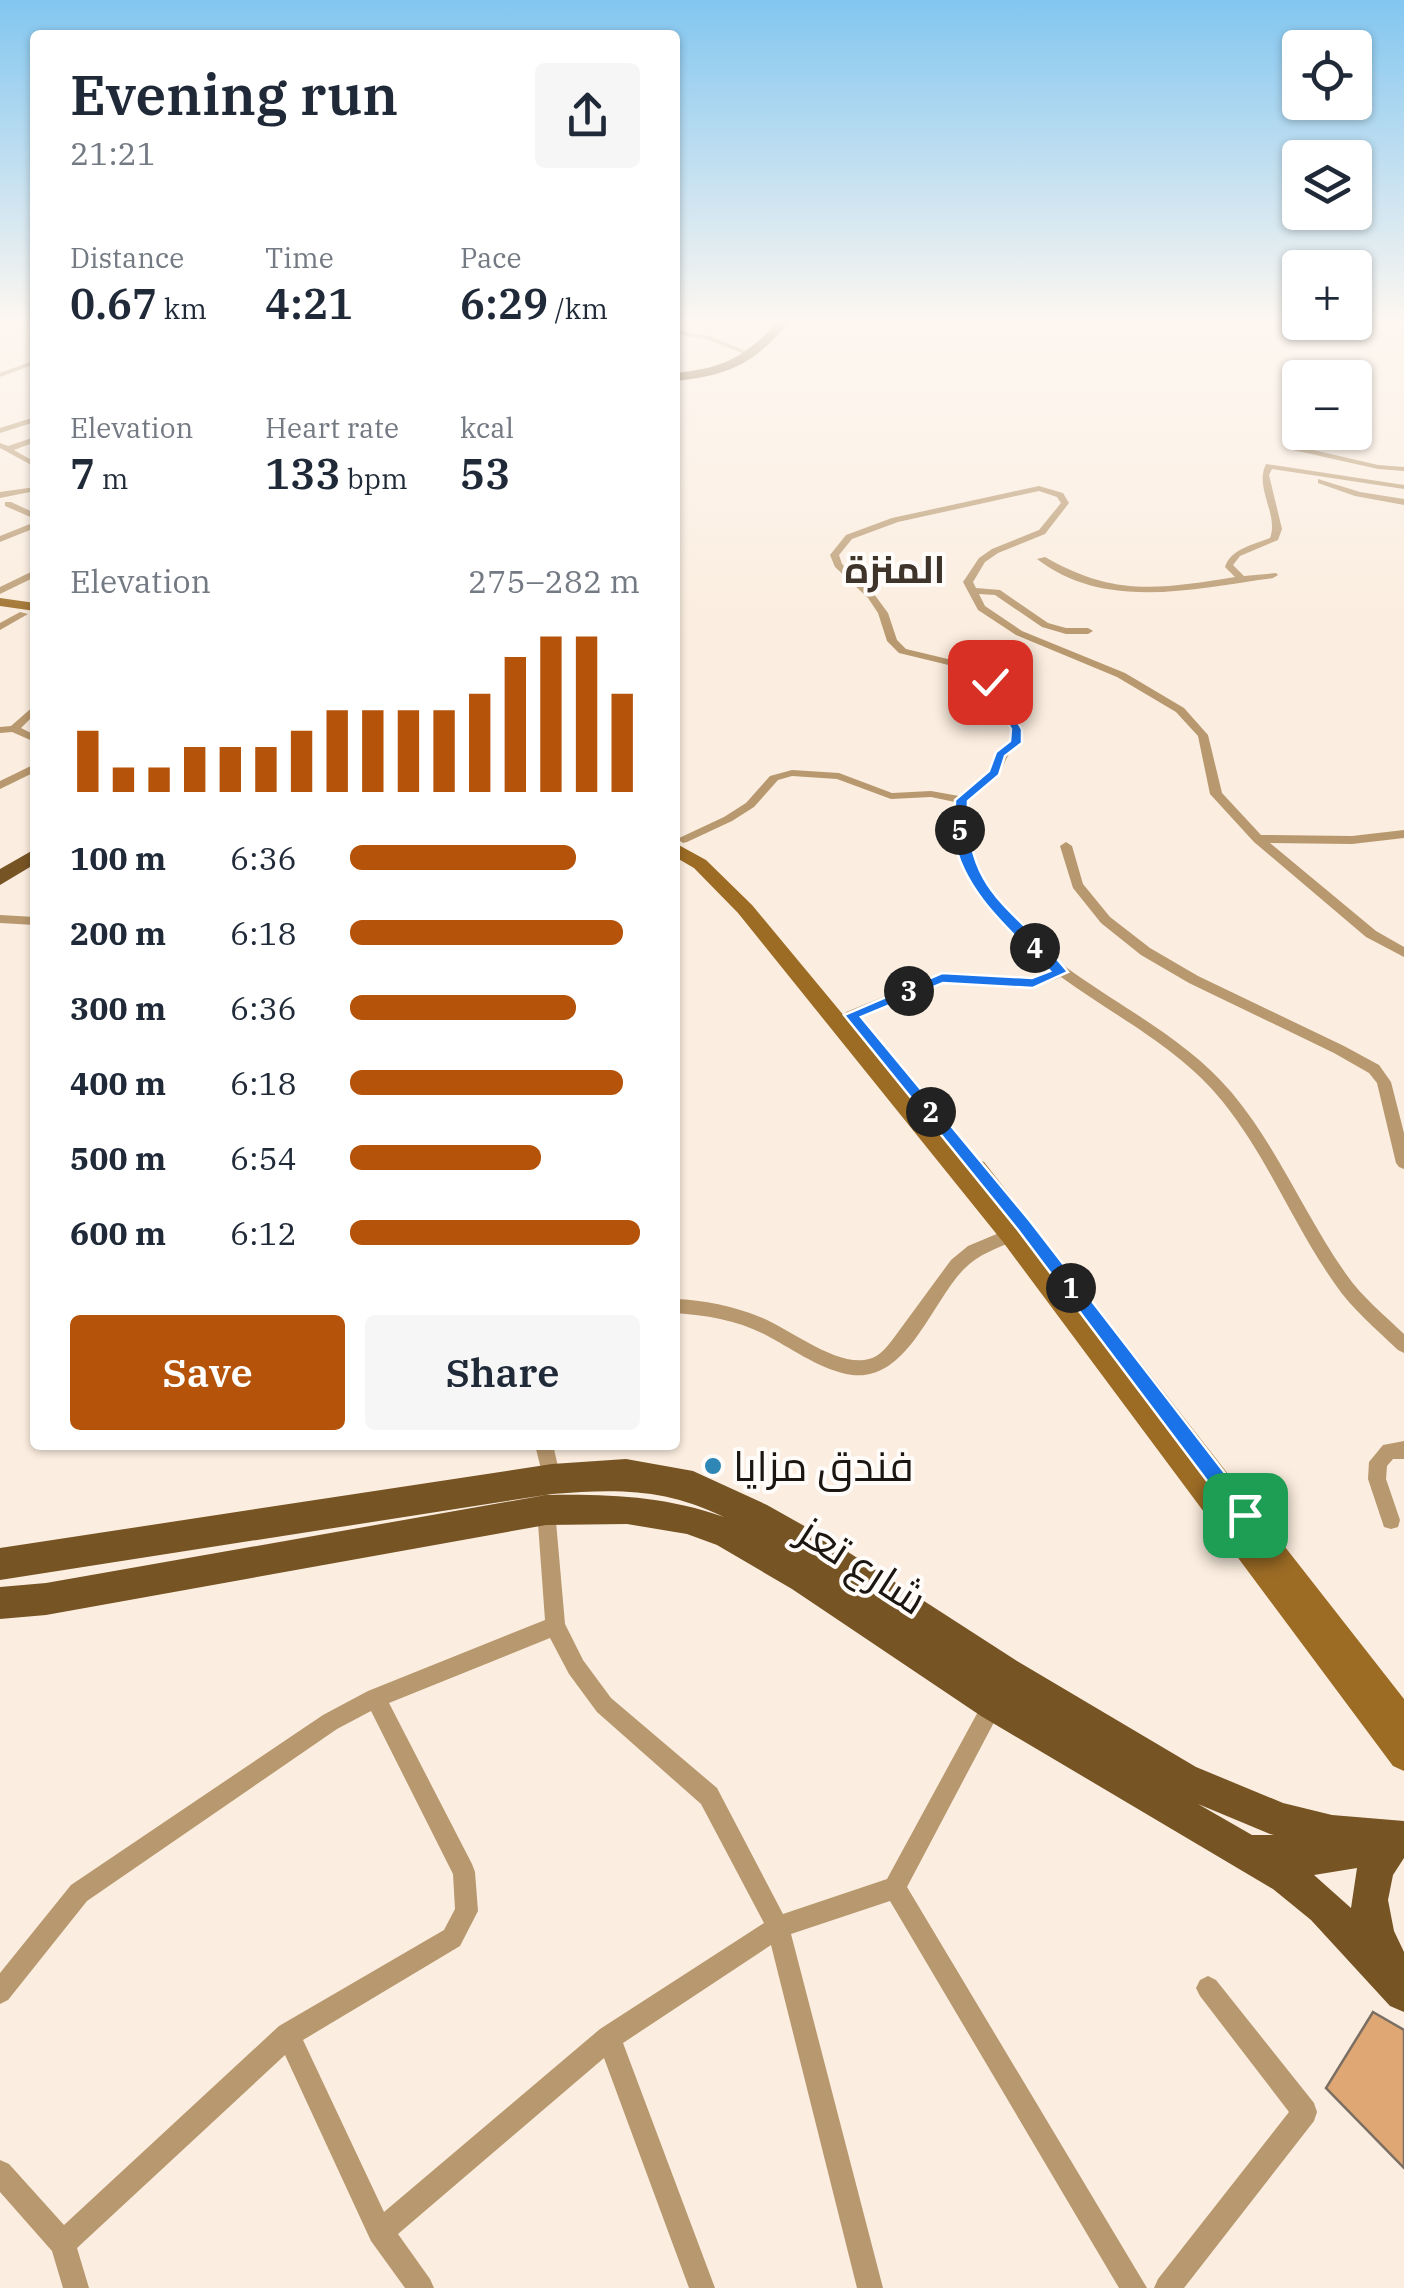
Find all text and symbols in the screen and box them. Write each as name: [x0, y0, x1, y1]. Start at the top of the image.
map controls: [1282, 30, 1372, 450]
button: locate: [1282, 30, 1372, 120]
text: Evening run: [70, 59, 398, 130]
button: share: [535, 63, 640, 168]
text: 21:21: [70, 132, 156, 174]
button: layers: [1282, 140, 1372, 230]
text: Distance: [70, 239, 184, 276]
text: Time: [265, 239, 334, 276]
text: Pace: [460, 239, 522, 276]
button: +: [1282, 250, 1372, 340]
text: 0.67: [70, 276, 157, 331]
text: 4:21: [265, 276, 353, 331]
text: 6:29: [460, 276, 548, 331]
text: km: [157, 290, 207, 327]
text: /km: [548, 290, 608, 327]
button: −: [1282, 360, 1372, 450]
text: Elevation: [70, 409, 193, 446]
text: Heart rate: [265, 409, 399, 446]
text: kcal: [460, 409, 514, 446]
text: 7: [70, 446, 95, 501]
text: 133: [265, 446, 341, 501]
text: 53: [460, 446, 510, 501]
text: m: [95, 460, 128, 497]
text: bpm: [341, 460, 408, 497]
district label: المنزة: [844, 544, 946, 593]
text: Elevation: [70, 560, 211, 602]
text: 275–282 m: [468, 560, 640, 602]
pin: [948, 640, 1033, 725]
icon: check: [963, 655, 1018, 710]
pin: 5: [935, 805, 985, 855]
text: 5: [952, 811, 968, 848]
text: 100 m: [70, 837, 166, 879]
text: 6:36: [230, 837, 297, 879]
text: 200 m: [70, 912, 166, 954]
text: 6:18: [230, 912, 297, 954]
pin: 4: [1010, 923, 1060, 973]
text: 4: [1027, 929, 1043, 966]
pin: 3: [884, 966, 934, 1016]
text: 3: [901, 972, 917, 1009]
text: 300 m: [70, 987, 166, 1029]
text: 6:36: [230, 987, 297, 1029]
text: 400 m: [70, 1062, 166, 1104]
text: 6:18: [230, 1062, 297, 1104]
pin: 2: [906, 1087, 956, 1137]
text: 2: [923, 1093, 939, 1130]
text: 500 m: [70, 1137, 166, 1179]
text: 6:54: [230, 1137, 297, 1179]
text: 600 m: [70, 1212, 166, 1254]
text: 6:12: [230, 1212, 297, 1254]
pin: 1: [1046, 1263, 1096, 1313]
text: 1: [1063, 1269, 1079, 1306]
button: Save: [70, 1315, 345, 1430]
button: Share: [365, 1315, 640, 1430]
place label: فندق مزايا: [733, 1438, 914, 1493]
marker: فندق مزايا: [702, 1455, 724, 1477]
pin: [1203, 1473, 1288, 1558]
icon: arrive: [1218, 1488, 1273, 1543]
street label: شارع تعز: [787, 1502, 938, 1627]

